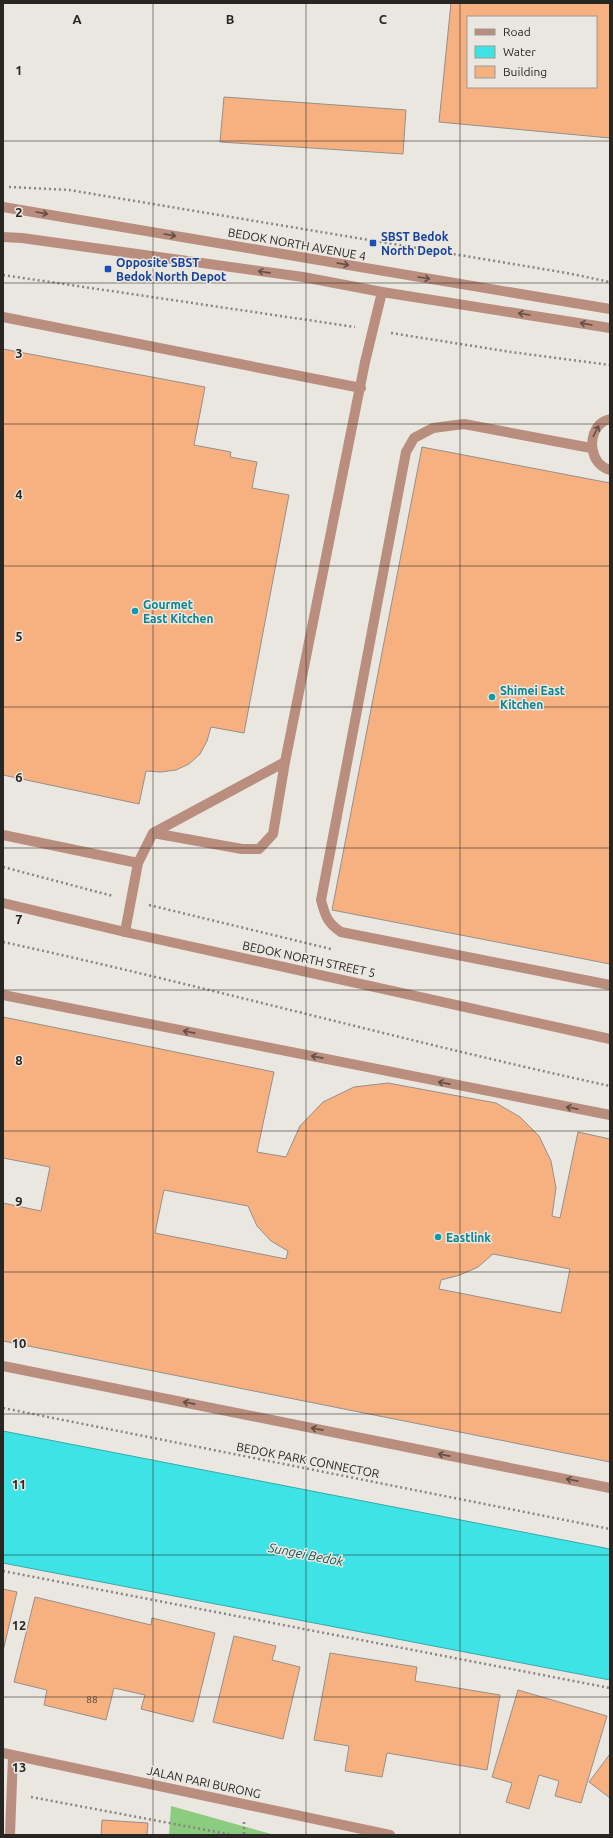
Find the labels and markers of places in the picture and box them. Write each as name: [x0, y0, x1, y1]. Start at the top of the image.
place label: SBST Bedok North Depot: [381, 230, 452, 257]
marker: SBST Bedok North Depot: [368, 238, 378, 248]
place label: Opposite SBST Bedok North Depot: [116, 256, 226, 283]
marker: Opposite SBST Bedok North Depot: [103, 264, 113, 274]
place label: Gourmet East Kitchen: [143, 598, 214, 625]
marker: Gourmet East Kitchen: [130, 606, 140, 616]
place label: Shimei East Kitchen: [500, 684, 565, 711]
marker: Shimei East Kitchen: [487, 692, 497, 702]
place label: Eastlink: [446, 1231, 491, 1244]
marker: Eastlink: [433, 1232, 443, 1242]

